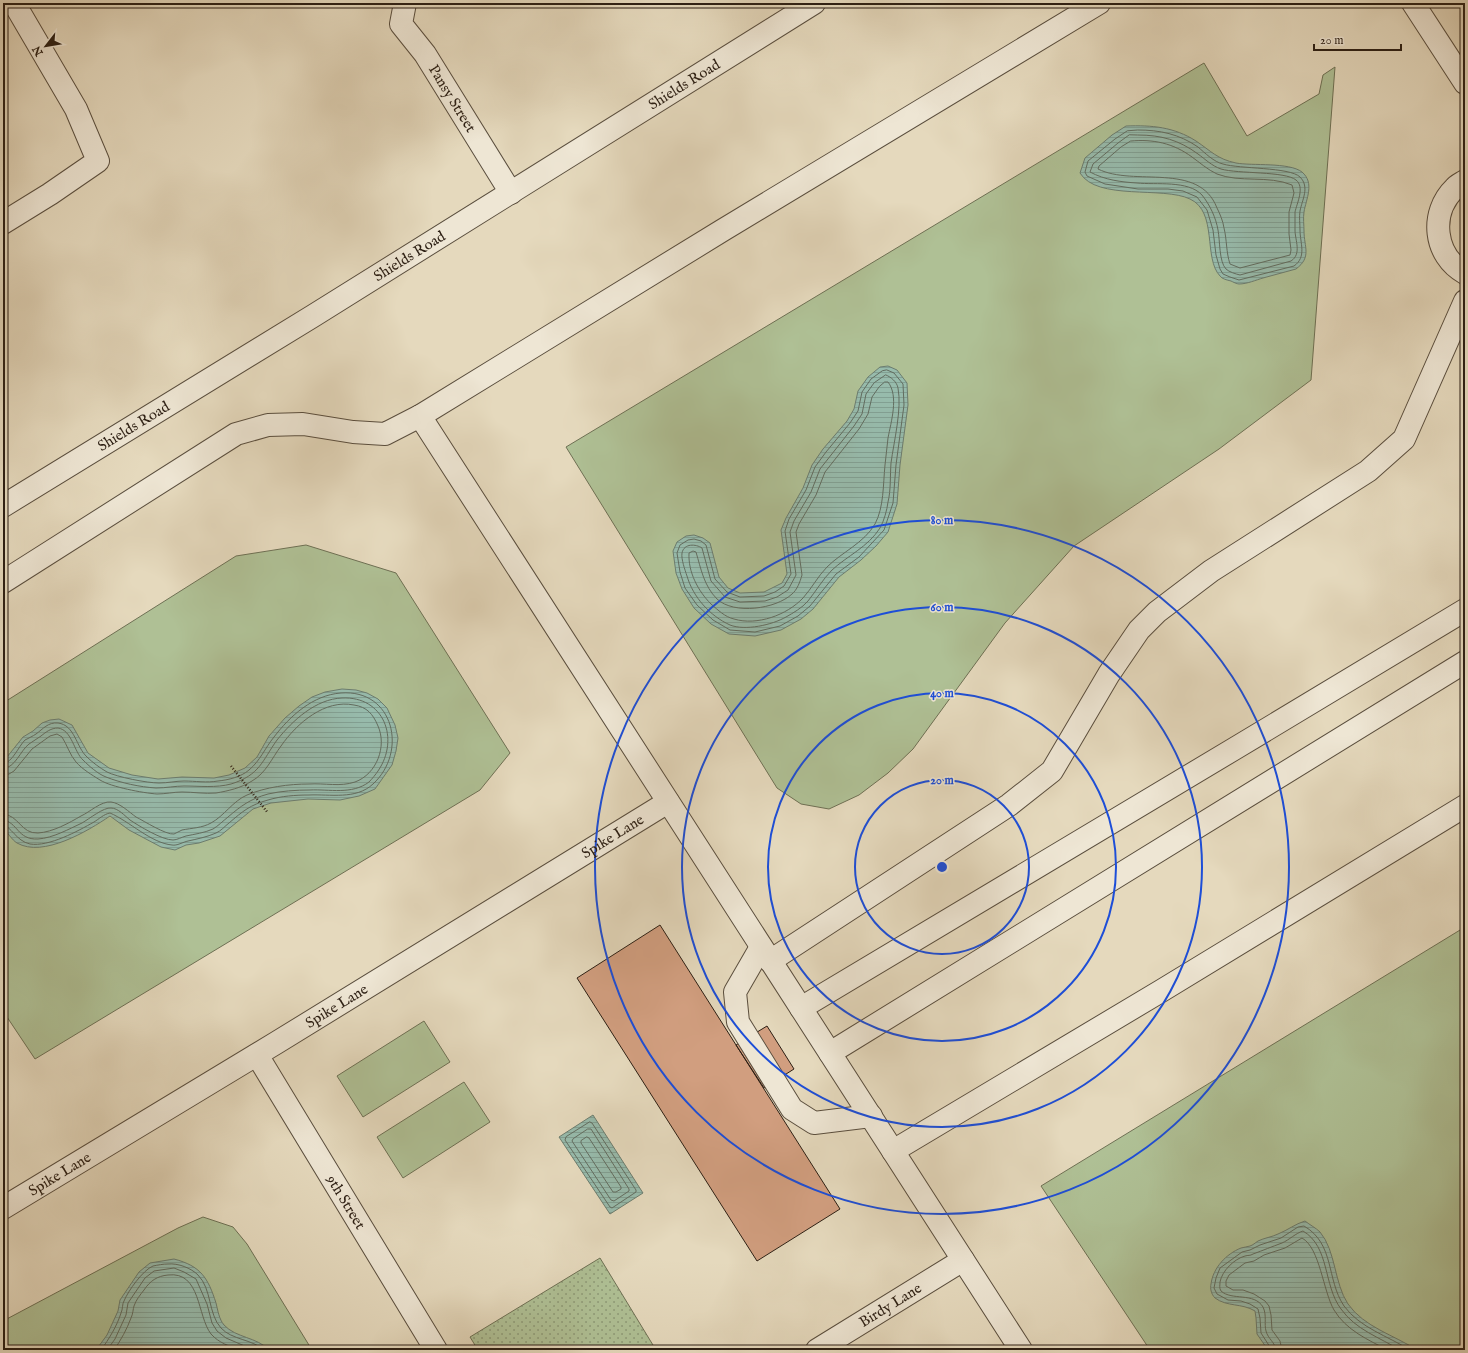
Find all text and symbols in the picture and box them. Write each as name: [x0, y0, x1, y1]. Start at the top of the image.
north arrow: [26, 26, 66, 66]
scale bar: [1314, 26, 1401, 52]
text: 20 m: [1320, 33, 1343, 48]
text: N: [30, 43, 47, 59]
street label: Shields Road: [645, 55, 724, 114]
street label: Pansy Street: [424, 61, 480, 136]
street label: Shields Road: [370, 226, 450, 286]
street label: Shields Road: [94, 397, 174, 456]
text: 80 m: [931, 513, 954, 528]
text: 60 m: [931, 600, 954, 615]
text: 40 m: [930, 686, 955, 701]
text: 20 m: [930, 773, 954, 788]
street label: Spike Lane: [578, 810, 648, 863]
centre of rings: [935, 860, 949, 874]
street label: Spike Lane: [302, 980, 372, 1033]
street label: Spike Lane: [25, 1148, 95, 1201]
street label: 9th Street: [322, 1171, 370, 1233]
street label: Birdy Lane: [856, 1279, 925, 1332]

